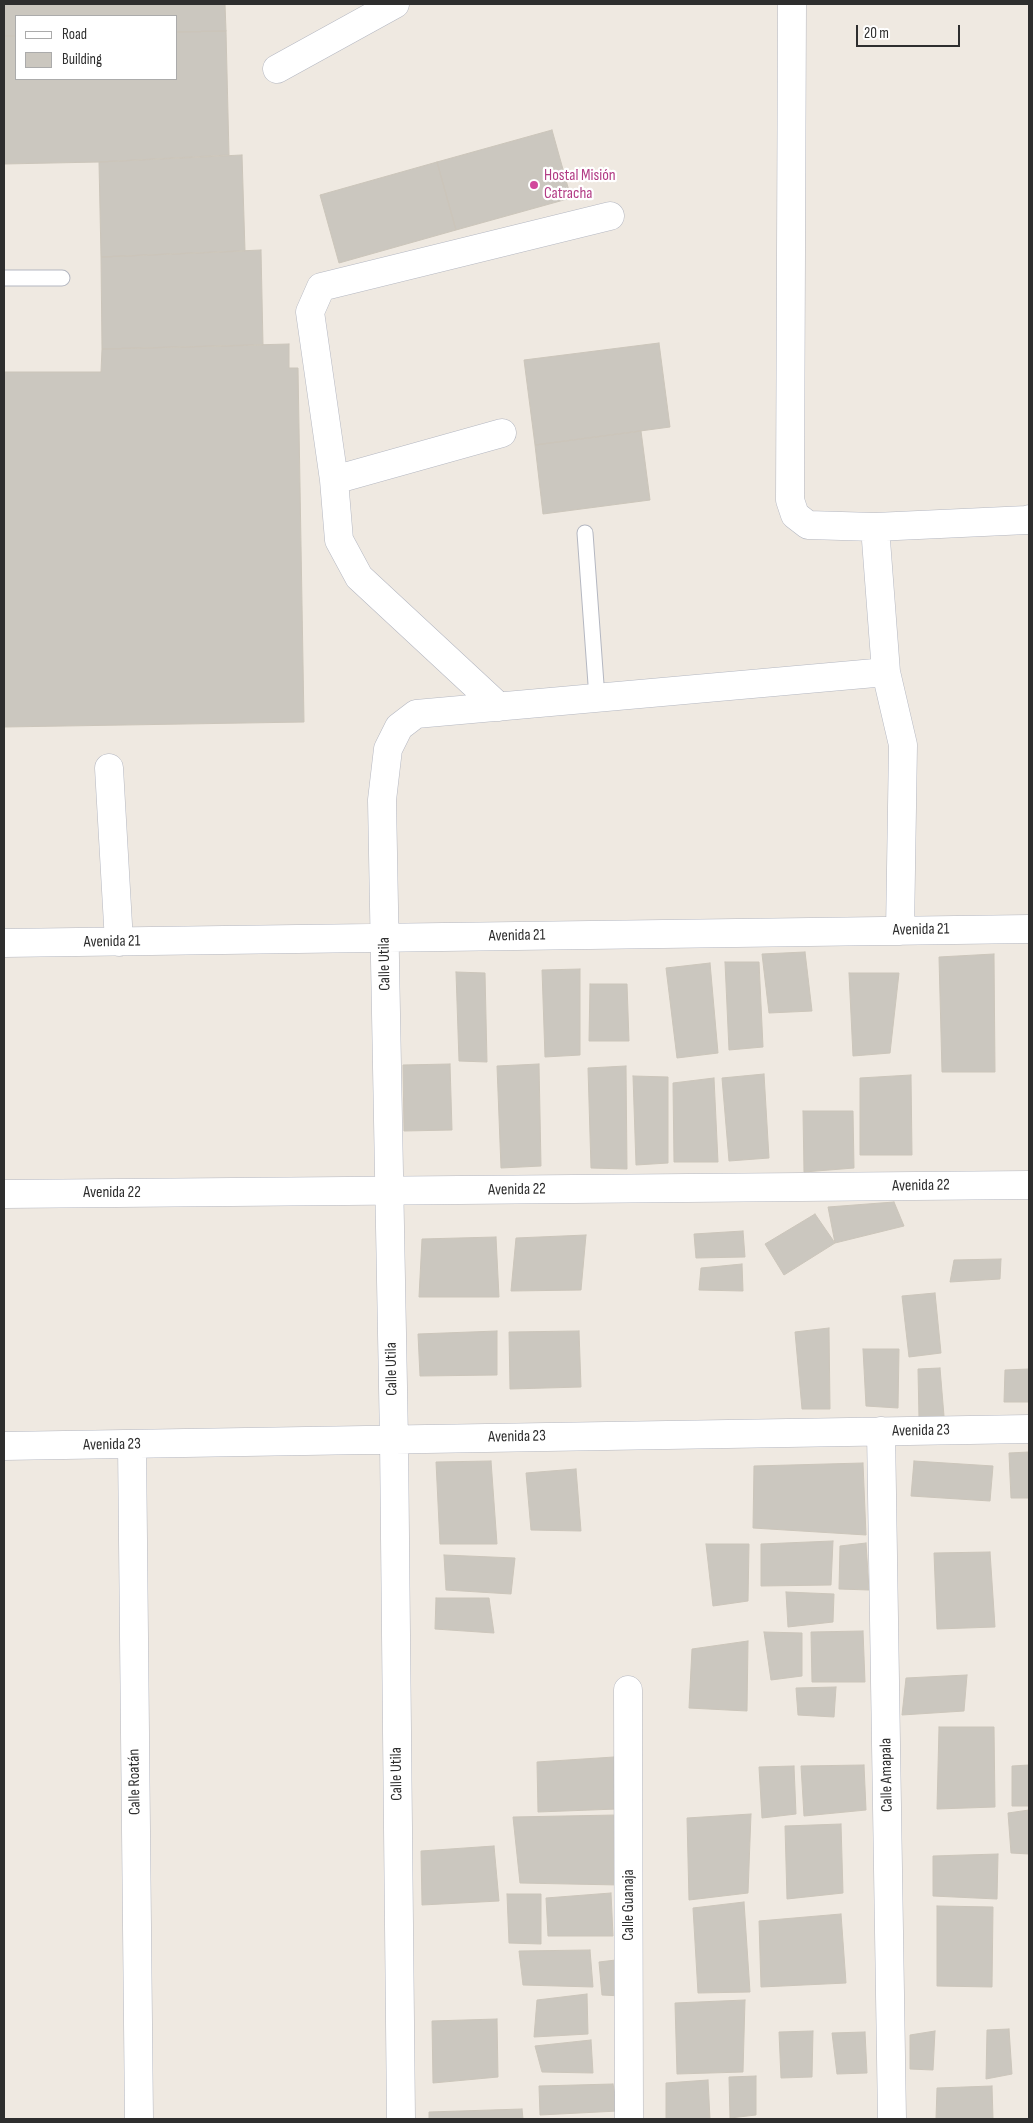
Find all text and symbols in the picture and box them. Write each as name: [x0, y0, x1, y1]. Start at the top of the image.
legend: [15, 15, 178, 80]
scale bar: [858, 15, 962, 47]
text: 20 m: [864, 24, 889, 43]
text: Road: [62, 25, 87, 44]
text: Building: [62, 50, 102, 69]
place label: Hostal Misión Catracha: [544, 166, 616, 204]
marker: Hostal Misión Catracha: [528, 179, 540, 191]
street label: Avenida 21: [893, 920, 949, 940]
street label: Avenida 21: [489, 926, 545, 946]
street label: Avenida 21: [84, 932, 140, 952]
street label: Calle Utila: [375, 937, 395, 991]
street label: Avenida 22: [892, 1176, 950, 1196]
street label: Avenida 22: [488, 1180, 546, 1200]
street label: Avenida 22: [83, 1183, 141, 1203]
street label: Calle Utila: [382, 1342, 402, 1396]
street label: Avenida 23: [892, 1421, 950, 1441]
street label: Avenida 23: [488, 1427, 546, 1447]
street label: Avenida 23: [83, 1435, 141, 1455]
street label: Calle Amapala: [877, 1738, 897, 1812]
street label: Calle Utila: [387, 1747, 407, 1801]
street label: Calle Roatán: [125, 1749, 145, 1815]
street label: Calle Guanaja: [619, 1869, 639, 1941]

